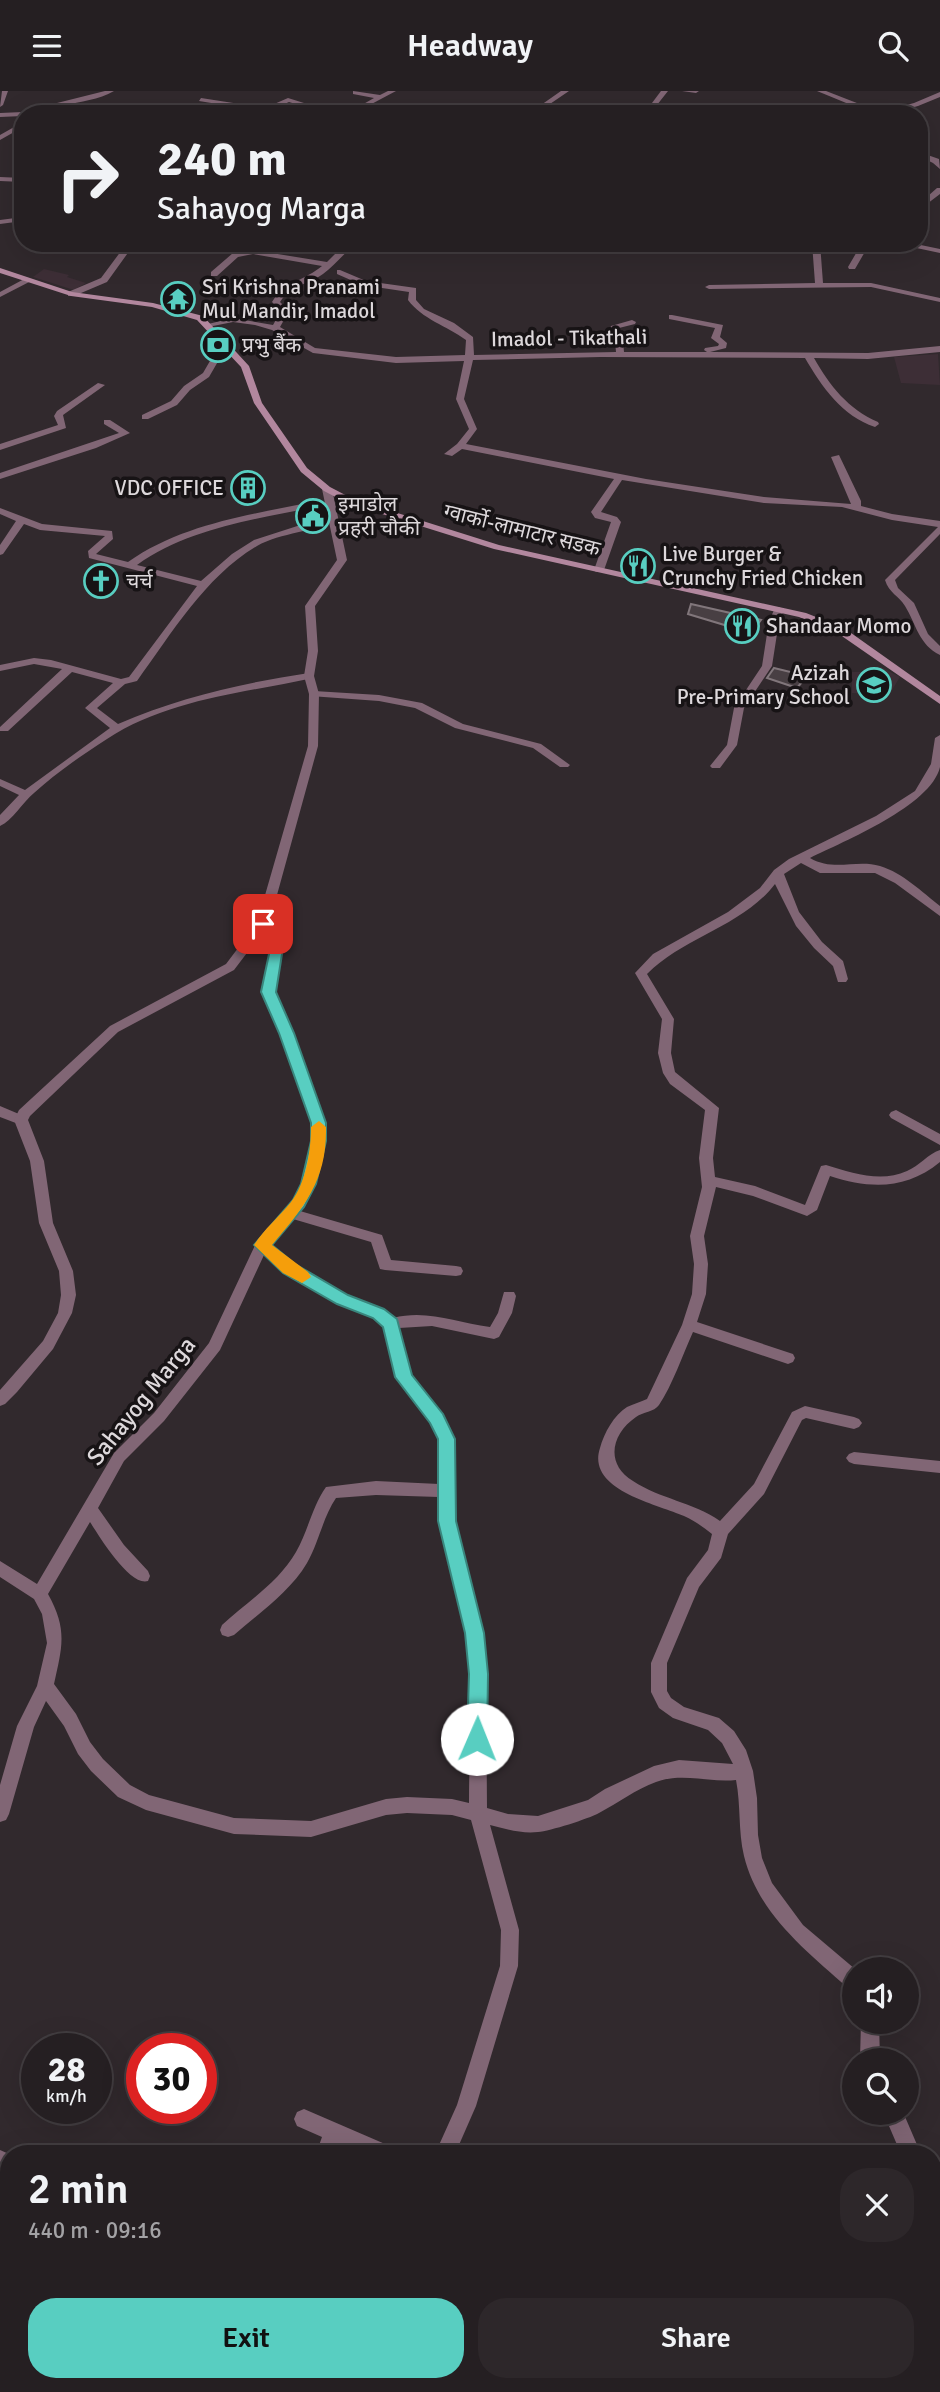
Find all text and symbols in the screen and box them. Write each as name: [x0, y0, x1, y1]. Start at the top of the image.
text: Headway: [407, 26, 533, 65]
icon: menu: [28, 27, 66, 65]
icon: search: [874, 27, 912, 65]
text: 240 m: [157, 129, 287, 189]
icon: right: [42, 133, 133, 224]
text: Sahayog Marga: [157, 189, 366, 228]
place label: Sri Krishna Pranami Mul Mandir, Imadol: [202, 274, 380, 324]
temple icon: Sri Krishna Pranami Mul Mandir, Imadol: [159, 280, 197, 318]
street label: Imadol - Tikathali: [491, 324, 647, 352]
bank icon: प्रभु बैंक: [199, 326, 237, 364]
place label: प्रभु बैंक: [242, 332, 302, 358]
building icon: VDC OFFICE: [229, 469, 267, 507]
place label: VDC OFFICE: [115, 475, 224, 501]
place label: इमाडोल प्रहरी चौकी: [338, 491, 421, 541]
public building icon: इमाडोल प्रहरी चौकी: [294, 497, 332, 535]
street label: ग्वार्को-लामाटार सडक: [441, 498, 604, 562]
place label: Live Burger & Crunchy Fried Chicken: [662, 541, 863, 591]
restaurant icon: Live Burger & Crunchy Fried Chicken: [619, 547, 657, 585]
church icon: चर्च: [82, 562, 120, 600]
place label: चर्च: [126, 568, 154, 594]
restaurant icon: Shandaar Momo: [723, 607, 761, 645]
place label: Shandaar Momo: [766, 613, 912, 639]
place label: Azizah Pre-Primary School: [677, 660, 850, 710]
school or university icon: Azizah Pre-Primary School: [855, 666, 893, 704]
pin: [233, 894, 293, 954]
icon: arrive: [244, 905, 282, 943]
street label: Sahayog Marga: [80, 1331, 202, 1471]
position arrow: [440, 1702, 514, 1776]
map controls: [842, 1957, 919, 2125]
button: sound: [842, 1957, 919, 2034]
speed limit sign: 30: [126, 2033, 217, 2124]
text: 28: [48, 2048, 85, 2091]
button: search: [842, 2048, 919, 2125]
text: km/h: [46, 2085, 87, 2107]
text: 2 min: [28, 2164, 129, 2215]
button: close: [840, 2168, 914, 2242]
text: 440 m · 09:16: [28, 2216, 162, 2245]
button: Exit: [28, 2298, 464, 2378]
button: Share: [478, 2298, 914, 2378]

